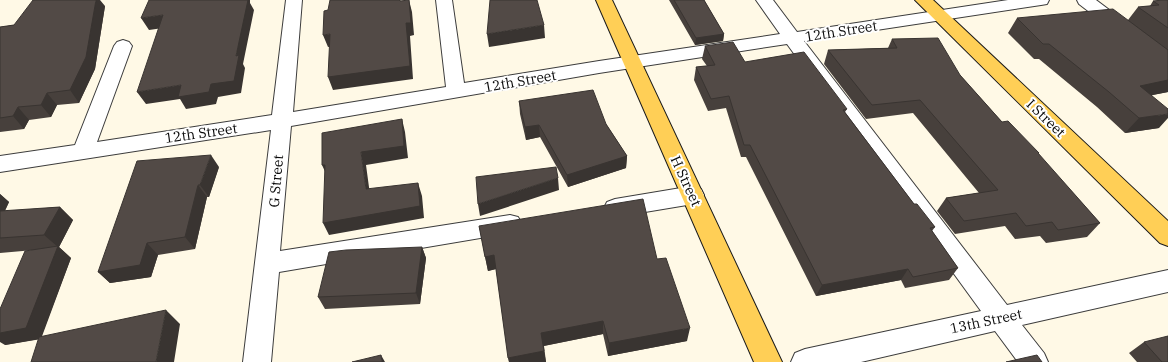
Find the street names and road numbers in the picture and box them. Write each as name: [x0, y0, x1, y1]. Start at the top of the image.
street label: 12th Street: [804, 16, 879, 46]
street label: 12th Street: [482, 66, 558, 96]
street label: I Street: [1023, 95, 1069, 141]
street label: 12th Street: [164, 119, 238, 147]
street label: H Street: [667, 153, 706, 209]
street label: G Street: [265, 154, 287, 208]
street label: 13th Street: [948, 305, 1024, 337]

